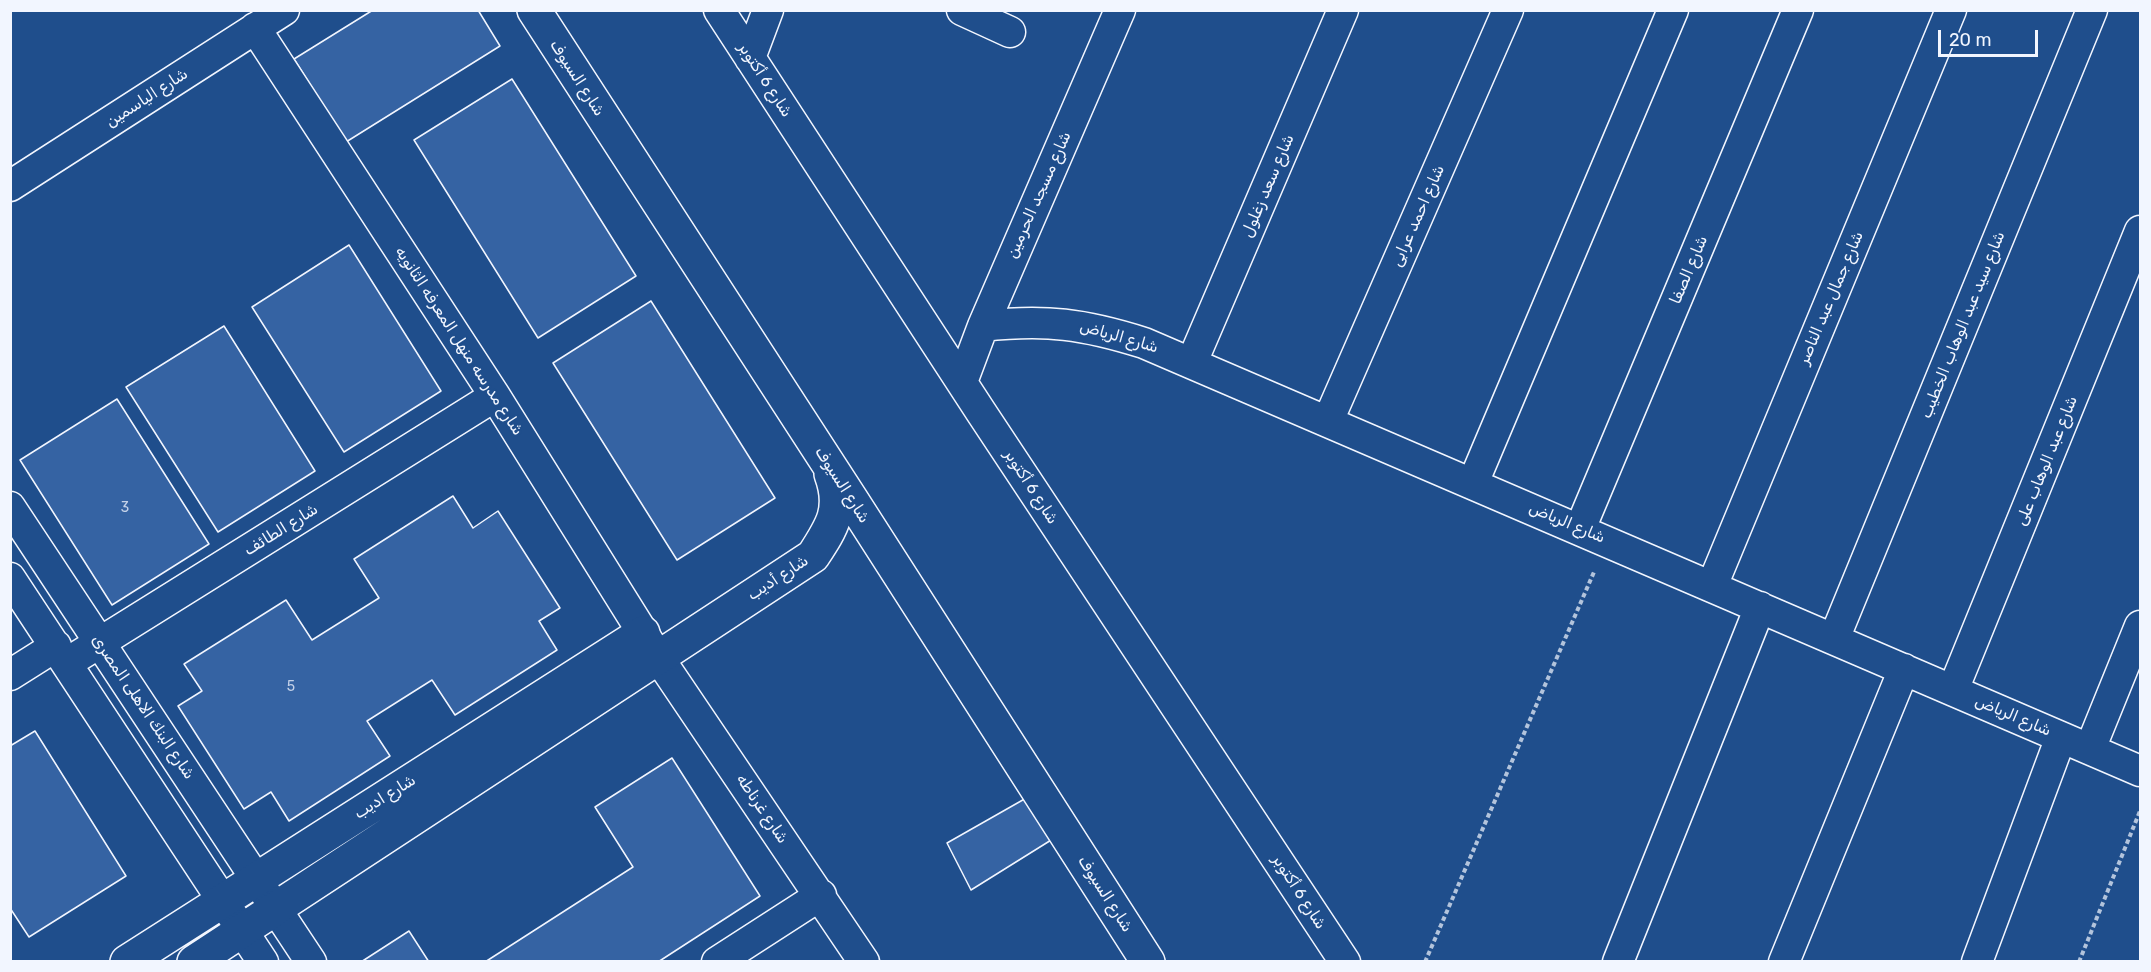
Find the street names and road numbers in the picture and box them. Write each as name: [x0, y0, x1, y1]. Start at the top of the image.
street label: شارع السيوف: [545, 36, 609, 120]
street label: شارع 6 أكتوبر: [734, 39, 796, 121]
street label: شارع الياسمين: [102, 64, 192, 132]
street label: شارع مسجد الحرمين: [1002, 129, 1076, 261]
street label: شارع سعد زغلول: [1238, 131, 1298, 241]
street label: شارع احمد عرابى: [1387, 162, 1449, 270]
street label: شارع جمال عبد الناصر: [1794, 228, 1868, 368]
street label: شارع سيد عبد الوهاب الخطيب: [1917, 229, 2009, 421]
street label: شارع الصفا: [1666, 233, 1712, 307]
street label: شارع مدرسه منهل المعرفه الثانويه: [391, 243, 527, 439]
street label: شارع الرياض: [1078, 317, 1160, 357]
street label: شارع عبد الوهاب على: [2012, 393, 2082, 529]
street label: شارع السيوف: [810, 443, 874, 527]
street label: شارع 6 أكتوبر: [1000, 446, 1062, 528]
street label: شارع الرياض: [1526, 498, 1608, 548]
street label: شارع الطائف: [240, 500, 322, 560]
street label: شارع أديب: [744, 551, 812, 605]
street label: شارع البنك الاهلى المصرى: [87, 631, 199, 783]
street label: شارع الرياض: [1972, 691, 2054, 741]
street label: شارع اديب: [351, 771, 419, 823]
street label: شارع غرناطه: [732, 771, 792, 847]
street label: شارع 6 أكتوبر: [1268, 851, 1330, 933]
street label: شارع السيوف: [1073, 852, 1137, 936]

